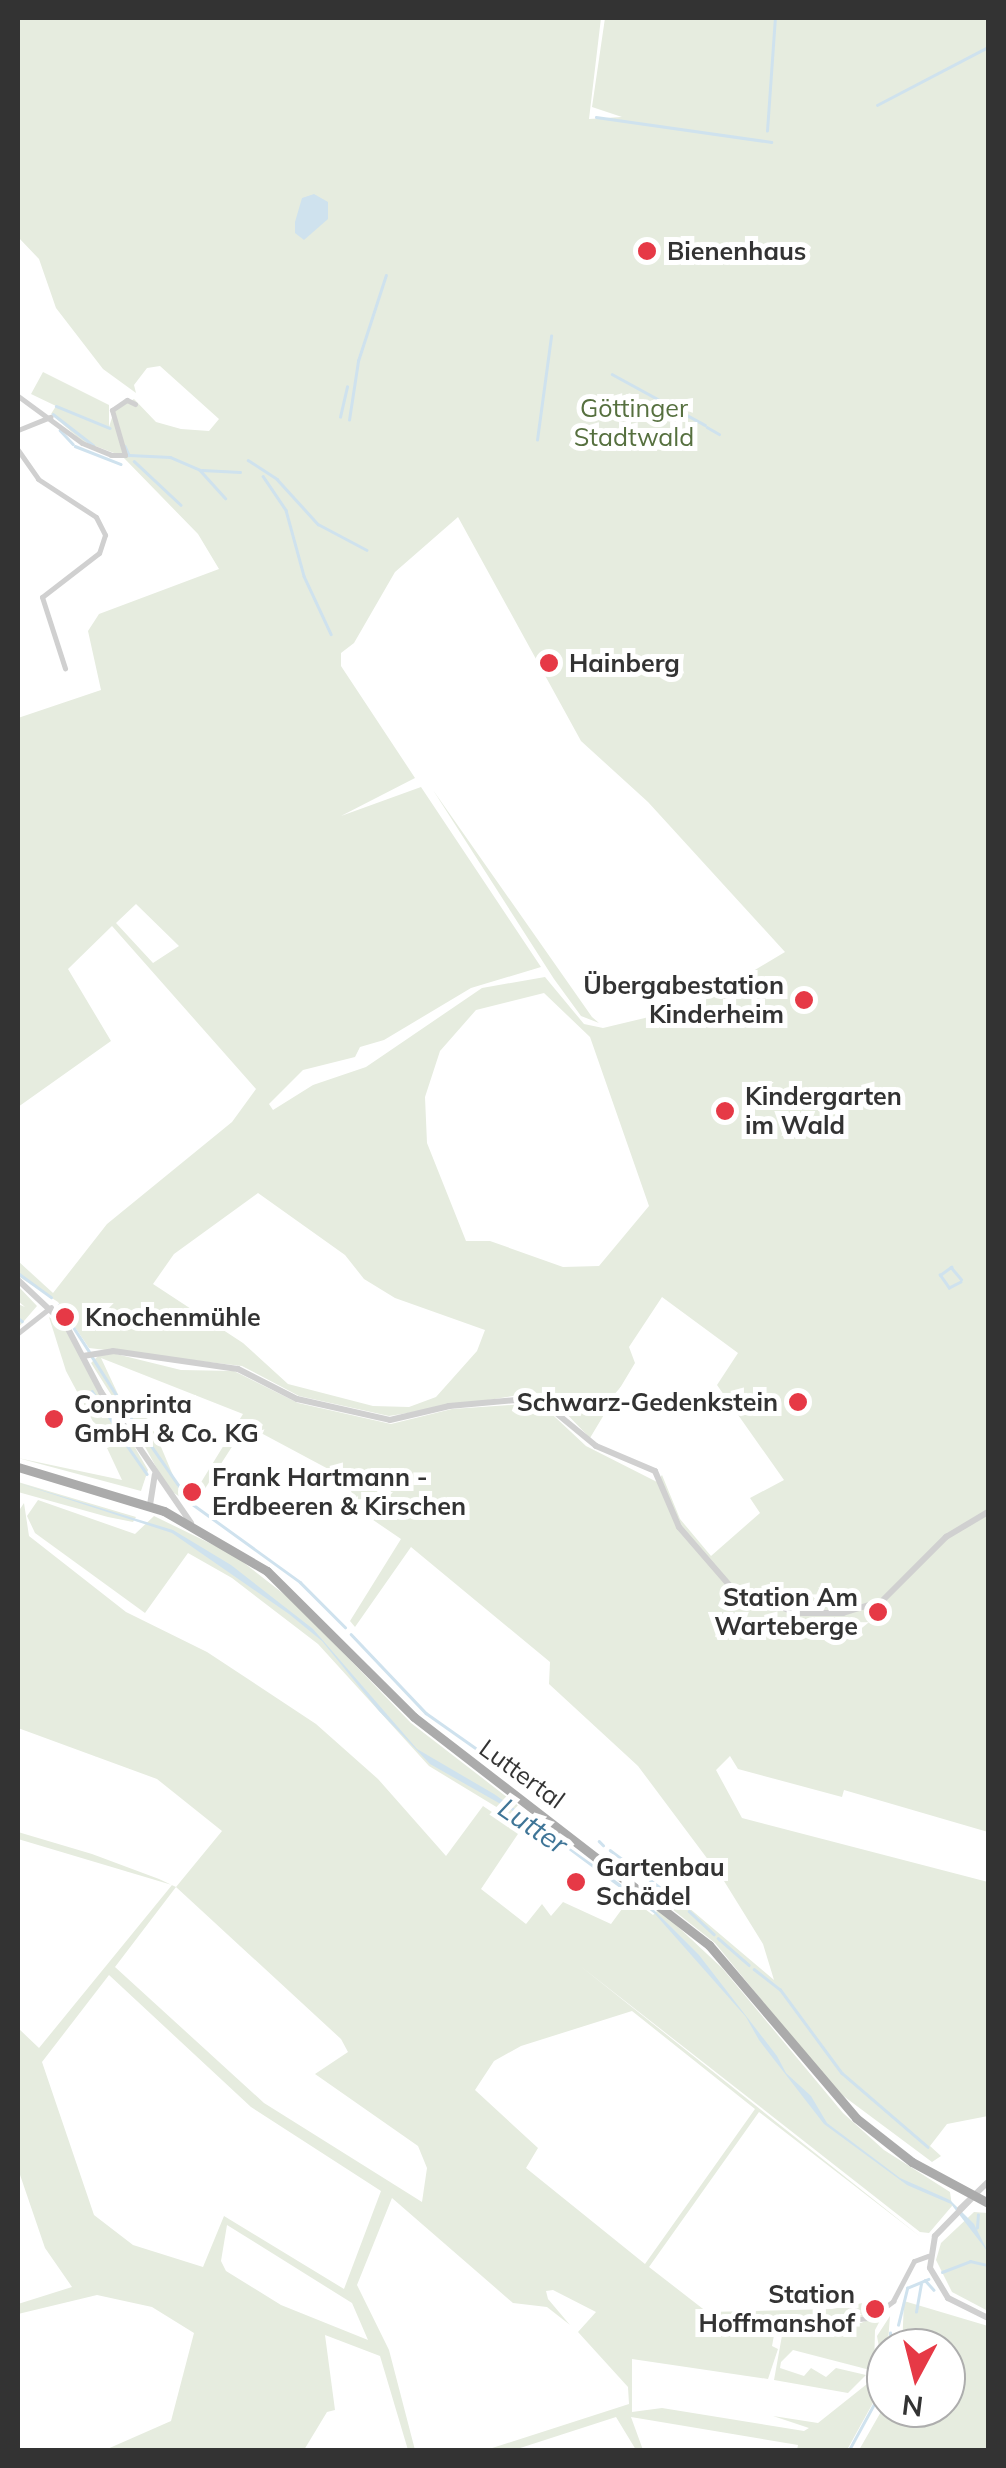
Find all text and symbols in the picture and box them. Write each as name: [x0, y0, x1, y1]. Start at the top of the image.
place label: Bienenhaus: [667, 236, 806, 266]
marker: Bienenhaus: [636, 240, 658, 262]
park label: Göttinger Stadtwald: [574, 394, 694, 453]
place label: Hainberg: [569, 648, 680, 678]
marker: Hainberg: [538, 652, 560, 674]
place label: Übergabestation Kinderheim: [583, 971, 784, 1030]
marker: Übergabestation Kinderheim: [793, 989, 815, 1011]
place label: Kindergarten im Wald: [745, 1082, 902, 1141]
marker: Kindergarten im Wald: [714, 1100, 736, 1122]
place label: Knochenmühle: [85, 1302, 261, 1332]
marker: Knochenmühle: [54, 1306, 76, 1328]
place label: Schwarz-Gedenkstein: [517, 1387, 778, 1417]
place label: Conprinta GmbH & Co. KG: [74, 1390, 259, 1449]
marker: Schwarz-Gedenkstein: [787, 1391, 809, 1413]
marker: Conprinta GmbH & Co. KG: [43, 1408, 65, 1430]
place label: Frank Hartmann - Erdbeeren & Kirschen: [212, 1463, 466, 1522]
marker: Frank Hartmann - Erdbeeren & Kirschen: [181, 1481, 203, 1503]
place label: Station Am Warteberge: [714, 1583, 858, 1642]
marker: Station Am Warteberge: [867, 1601, 889, 1623]
street label: Luttertal: [474, 1733, 570, 1815]
water label: Lutter: [492, 1791, 574, 1861]
place label: Gartenbau Schädel: [596, 1853, 725, 1912]
marker: Gartenbau Schädel: [565, 1871, 587, 1893]
place label: Station Hoffmanshof: [699, 2280, 855, 2339]
marker: Station Hoffmanshof: [864, 2298, 886, 2320]
north arrow: [866, 2328, 966, 2428]
text: N: [900, 2388, 925, 2425]

